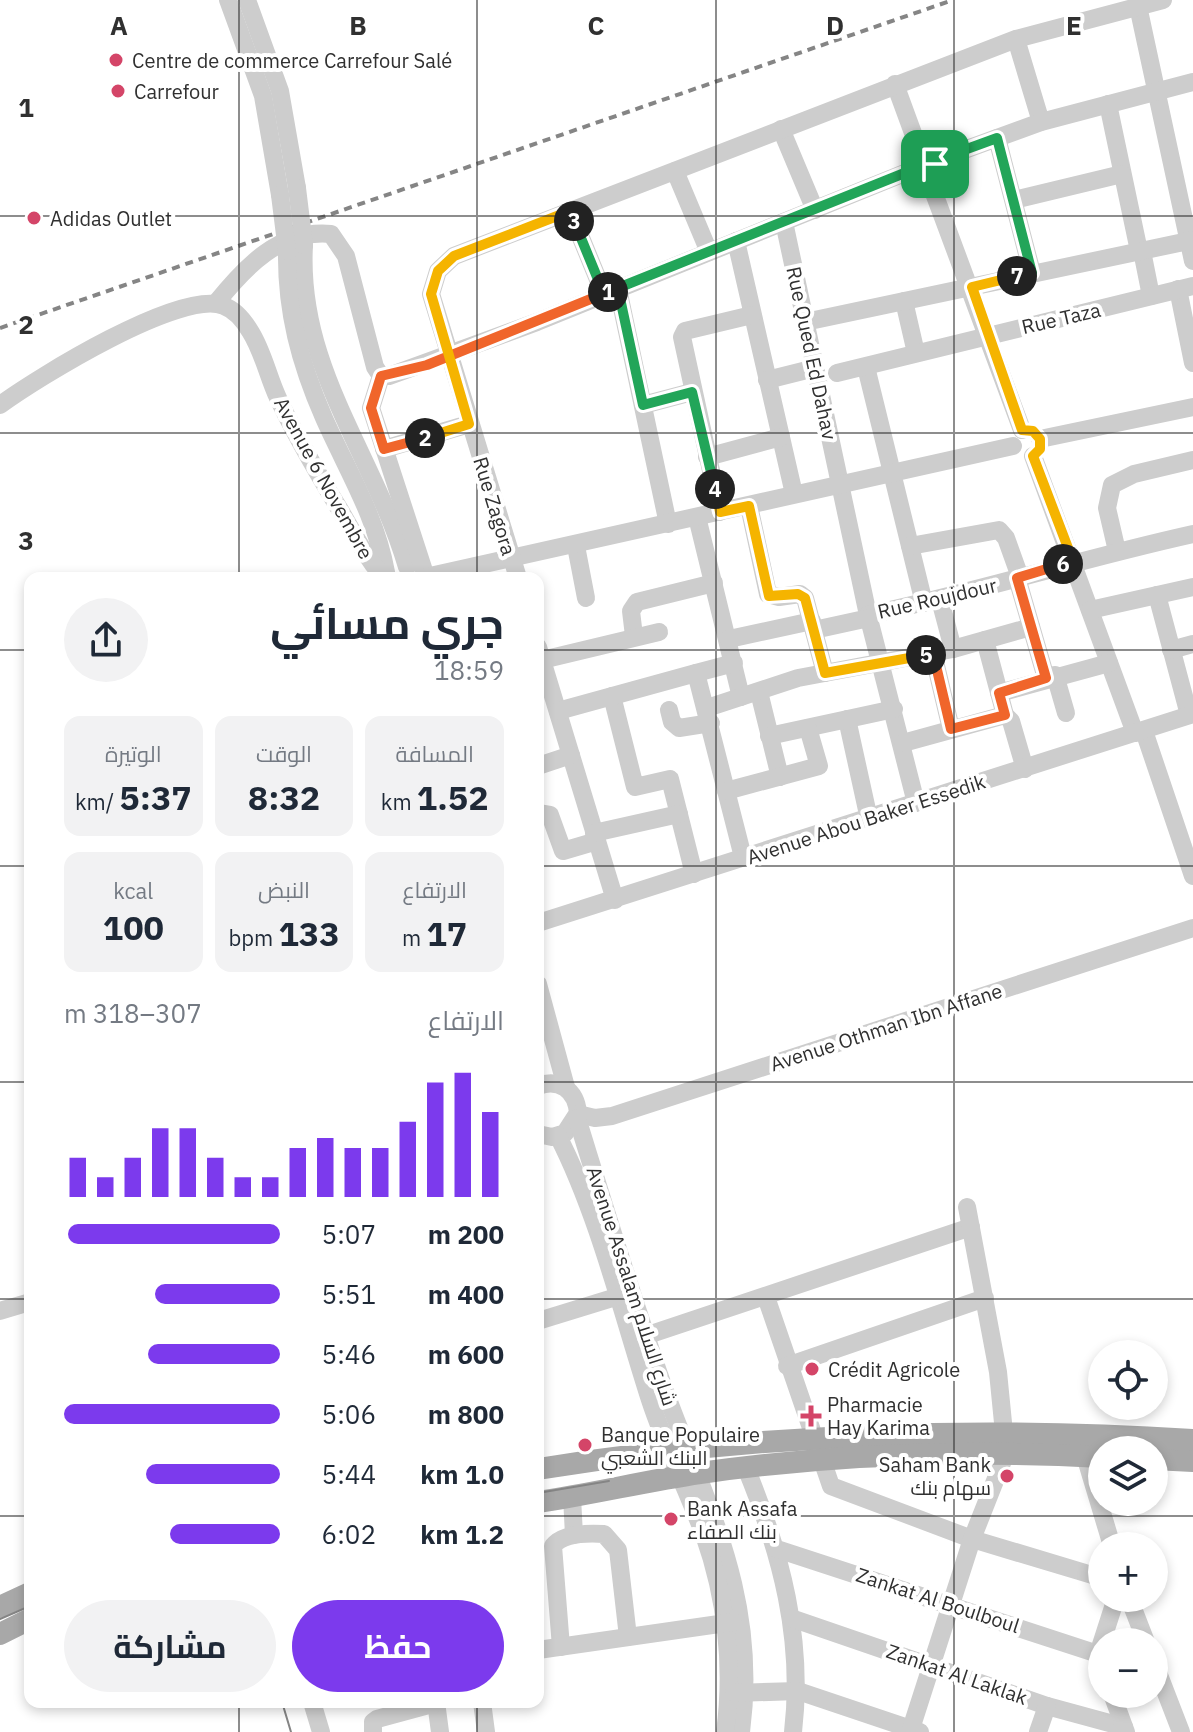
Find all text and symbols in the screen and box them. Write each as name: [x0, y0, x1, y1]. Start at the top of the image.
text: A: [110, 8, 128, 42]
text: B: [349, 8, 367, 42]
text: C: [588, 8, 605, 42]
text: D: [826, 8, 844, 42]
text: E: [1066, 8, 1082, 42]
place label: Centre de commerce Carrefour Salé: [132, 47, 452, 74]
marker: Centre de commerce Carrefour Salé: [107, 51, 125, 69]
place label: Carrefour: [134, 78, 219, 105]
marker: Carrefour: [109, 82, 127, 100]
text: 1: [18, 90, 34, 124]
pin: [901, 130, 969, 198]
icon: arrive: [913, 142, 957, 186]
pin: 3: [554, 201, 594, 241]
place label: Adidas Outlet: [50, 205, 172, 232]
text: 3: [567, 206, 581, 235]
marker: Adidas Outlet: [25, 209, 43, 227]
pin: 7: [997, 256, 1037, 296]
text: 7: [1010, 261, 1024, 290]
street label: Rue Qued Ed Dahav: [780, 264, 844, 442]
pin: 1: [588, 272, 628, 312]
text: 1: [601, 277, 615, 306]
street label: Rue Taza: [1019, 296, 1104, 340]
text: 2: [18, 307, 34, 341]
street label: Avenue 6 Novembre: [268, 392, 380, 564]
pin: 2: [405, 418, 445, 458]
text: 2: [418, 423, 432, 452]
street label: Rue Zagora: [467, 453, 523, 559]
pin: 4: [695, 469, 735, 509]
text: 4: [708, 474, 722, 503]
text: 3: [18, 523, 34, 557]
pin: 6: [1043, 544, 1083, 584]
text: 6: [1056, 549, 1070, 578]
street label: Rue Roujdour: [875, 571, 999, 625]
text: جري مسائي: [270, 594, 504, 651]
button: share: [64, 598, 148, 682]
pin: 5: [906, 635, 946, 675]
text: 5: [919, 640, 933, 669]
text: 18:59: [434, 653, 504, 687]
text: الوتيرة: [105, 739, 162, 768]
text: الوقت: [256, 739, 312, 768]
text: المسافة: [396, 739, 474, 768]
street label: Avenue Abou Baker Essedik: [743, 767, 989, 870]
text: 5:37: [119, 775, 192, 819]
text: 8:32: [248, 775, 320, 819]
text: 1.52: [417, 775, 489, 819]
text: /km: [75, 787, 119, 816]
text: km: [381, 787, 417, 816]
text: النبض: [258, 875, 310, 904]
text: الارتفاع: [402, 875, 467, 904]
text: kcal: [113, 876, 153, 905]
text: 100: [103, 905, 164, 949]
text: 133: [278, 911, 340, 955]
text: 17: [426, 911, 467, 955]
text: bpm: [228, 923, 278, 952]
text: m: [402, 923, 426, 952]
street label: Avenue Othman Ibn Affane: [766, 977, 1006, 1077]
text: 307–318 m: [64, 996, 202, 1030]
text: الارتفاع: [428, 1003, 504, 1037]
street label: Avenue Assalam شارع السلام: [580, 1163, 683, 1409]
text: 5:07: [322, 1217, 376, 1251]
text: 200 m: [428, 1217, 504, 1251]
text: 5:51: [322, 1277, 376, 1311]
text: 400 m: [428, 1277, 504, 1311]
text: 5:46: [322, 1337, 376, 1371]
text: 600 m: [428, 1337, 504, 1371]
map controls: [1088, 1340, 1168, 1708]
button: locate: [1088, 1340, 1168, 1420]
place label: Crédit Agricole: [828, 1356, 960, 1383]
marker: Crédit Agricole: [803, 1360, 821, 1378]
place label: Pharmacie Hay Karima: [827, 1391, 930, 1441]
text: 5:06: [322, 1397, 376, 1431]
text: 800 m: [428, 1397, 504, 1431]
marker: Pharmacie Hay Karima: [802, 1407, 820, 1425]
place label: Banque Populaire البنك الشعبي: [601, 1421, 760, 1474]
marker: Banque Populaire البنك الشعبي: [576, 1436, 594, 1454]
button: layers: [1088, 1436, 1168, 1516]
place label: Saham Bank سهام بنك: [879, 1451, 991, 1502]
text: 5:44: [322, 1457, 376, 1491]
text: 1.0 km: [420, 1457, 504, 1491]
marker: Saham Bank سهام بنك: [998, 1467, 1016, 1485]
place label: Bank Assafa بنك الصفاء: [687, 1495, 798, 1545]
marker: Bank Assafa بنك الصفاء: [662, 1510, 680, 1528]
text: 6:02: [322, 1517, 376, 1551]
text: 1.2 km: [420, 1517, 504, 1551]
button: +: [1088, 1532, 1168, 1612]
street label: Zankat Al Boulboul: [853, 1561, 1023, 1639]
button: مشاركة: [64, 1600, 276, 1692]
button: حفظ: [292, 1600, 504, 1692]
button: −: [1088, 1628, 1168, 1708]
street label: Zankat Al Laklak: [883, 1637, 1031, 1711]

